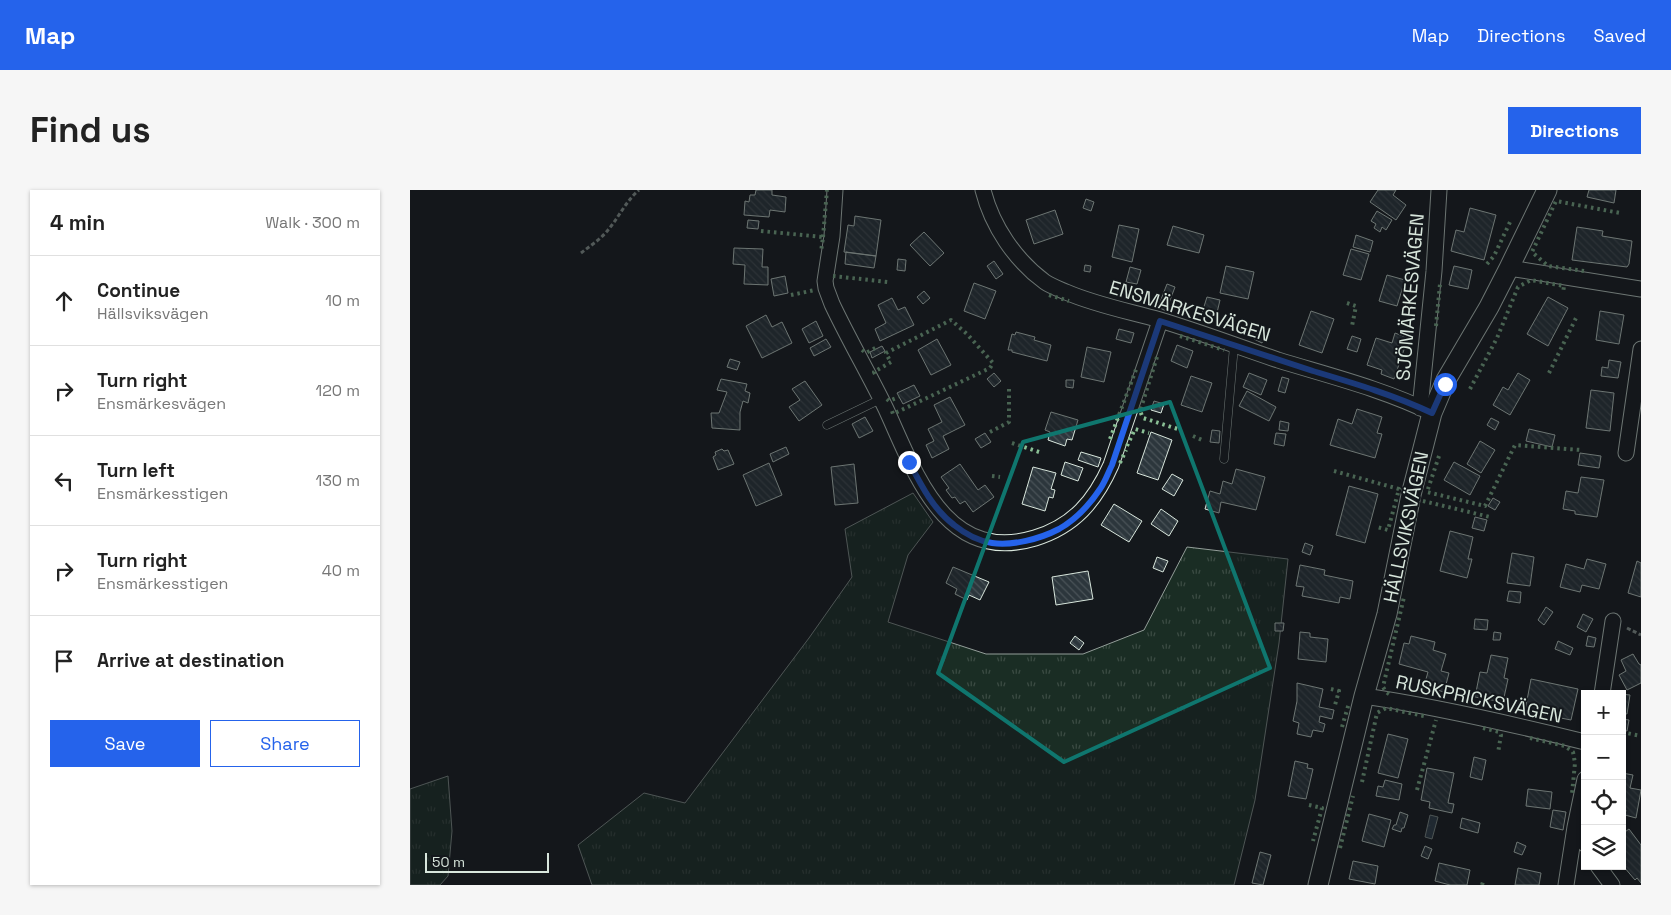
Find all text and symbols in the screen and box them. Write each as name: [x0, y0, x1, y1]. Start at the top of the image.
text: Map: [25, 20, 75, 51]
text: Map: [1412, 24, 1449, 47]
text: Directions: [1477, 24, 1566, 47]
text: Saved: [1594, 24, 1646, 47]
button: Directions: [1508, 107, 1641, 154]
text: Find us: [30, 108, 151, 152]
text: 4 min: [50, 209, 105, 236]
text: Walk · 300 m: [265, 212, 360, 233]
street label: SJÖMÄRKESVÄGEN: [1390, 212, 1430, 382]
street label: ENSMÄRKESVÄGEN: [1106, 275, 1274, 347]
text: Continue: [97, 278, 180, 303]
icon: ahead: [50, 287, 78, 315]
text: 10 m: [325, 290, 360, 311]
text: Hällsviksvägen: [97, 303, 209, 324]
text: Turn right: [97, 368, 187, 393]
route start: [1434, 373, 1457, 396]
icon: right: [50, 377, 78, 405]
text: 120 m: [316, 380, 360, 401]
text: Ensmärkesvägen: [97, 393, 226, 414]
street label: HÄLLSVIKSVÄGEN: [1378, 449, 1434, 605]
route end: [898, 451, 921, 474]
text: Turn left: [97, 458, 175, 483]
icon: left: [50, 467, 78, 495]
text: 130 m: [316, 470, 360, 491]
text: Ensmärkesstigen: [97, 483, 228, 504]
text: Turn right: [97, 548, 187, 573]
icon: right: [50, 557, 78, 585]
text: 40 m: [322, 560, 360, 581]
text: Ensmärkesstigen: [97, 573, 228, 594]
icon: arrive: [50, 647, 78, 675]
text: Arrive at destination: [97, 648, 285, 673]
street label: RUSKPRICKSVÄGEN: [1394, 669, 1564, 729]
map controls: [1581, 690, 1626, 870]
button: +: [1581, 690, 1626, 735]
button: Save: [50, 720, 200, 767]
button: Share: [210, 720, 360, 767]
button: −: [1581, 735, 1626, 780]
button: locate: [1581, 780, 1626, 825]
button: layers: [1581, 825, 1626, 870]
scale bar: [425, 850, 549, 873]
text: 50 m: [432, 853, 465, 871]

